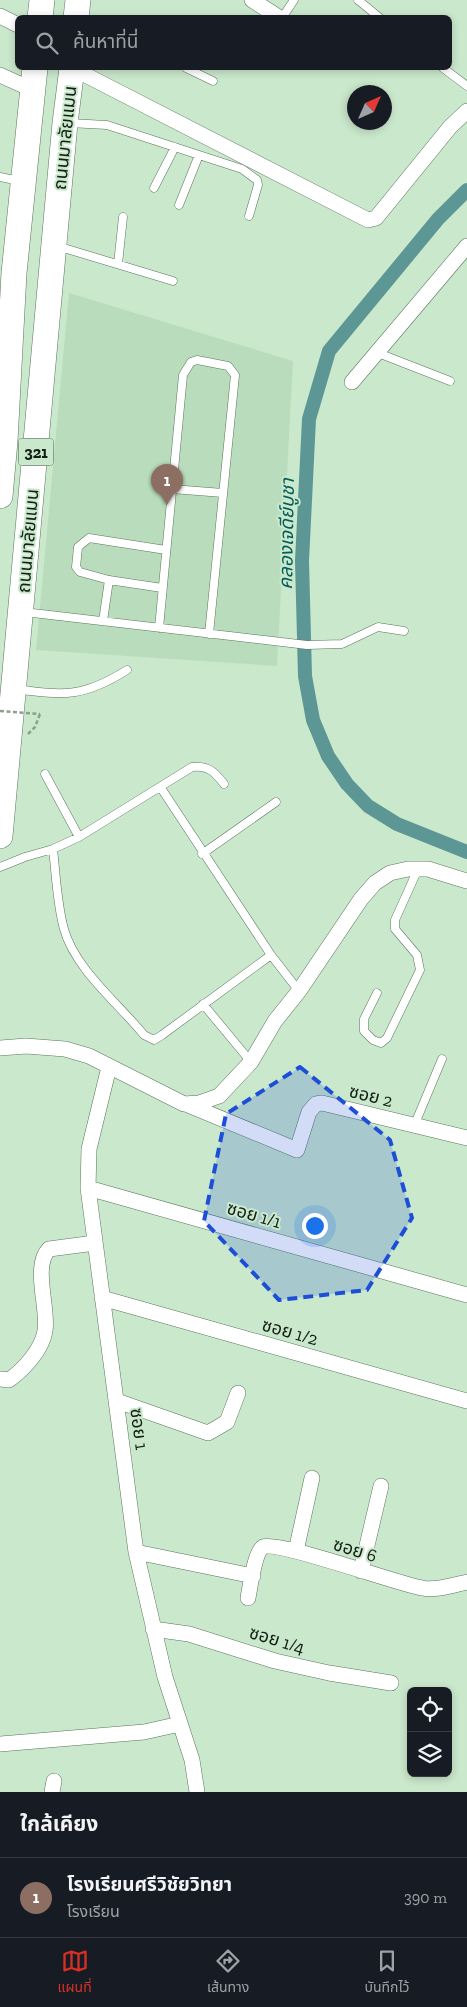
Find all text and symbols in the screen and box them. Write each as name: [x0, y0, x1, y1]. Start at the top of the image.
search box: [15, 15, 452, 70]
icon: search: [33, 29, 61, 57]
text: ค้นหาที่นี่: [73, 30, 138, 53]
street label: ถนนมาลัยแมน: [49, 85, 81, 191]
north arrow: [347, 85, 392, 130]
road number: 321: [18, 438, 54, 466]
pin: 1: [151, 464, 183, 505]
water label: คลองเจดีย์บูชา: [274, 477, 300, 590]
street label: ถนนมาลัยแมน: [12, 488, 44, 594]
street label: ซอย 2: [347, 1080, 395, 1112]
street label: ซอย 1/1: [224, 1197, 284, 1233]
your location: [302, 1213, 328, 1239]
street label: ซอย 1/2: [259, 1314, 321, 1350]
street label: ซอย 1: [125, 1407, 153, 1451]
street label: ซอย 6: [330, 1533, 380, 1567]
street label: ซอย 1/4: [247, 1621, 308, 1659]
map controls: [407, 1687, 452, 1777]
button: locate: [407, 1687, 452, 1732]
button: layers: [407, 1732, 452, 1777]
text: ใกล้เคียง: [20, 1811, 98, 1836]
text: โรงเรียนศรีวิชัยวิทยา: [67, 1873, 232, 1896]
text: 1: [33, 1888, 39, 1907]
text: 390 m: [404, 1888, 447, 1907]
text: โรงเรียน: [67, 1902, 120, 1921]
tab: แผนที่: [58, 1947, 92, 1998]
tab: เส้นทาง: [207, 1947, 249, 1998]
tab: บันทึกไว้: [364, 1947, 409, 1998]

